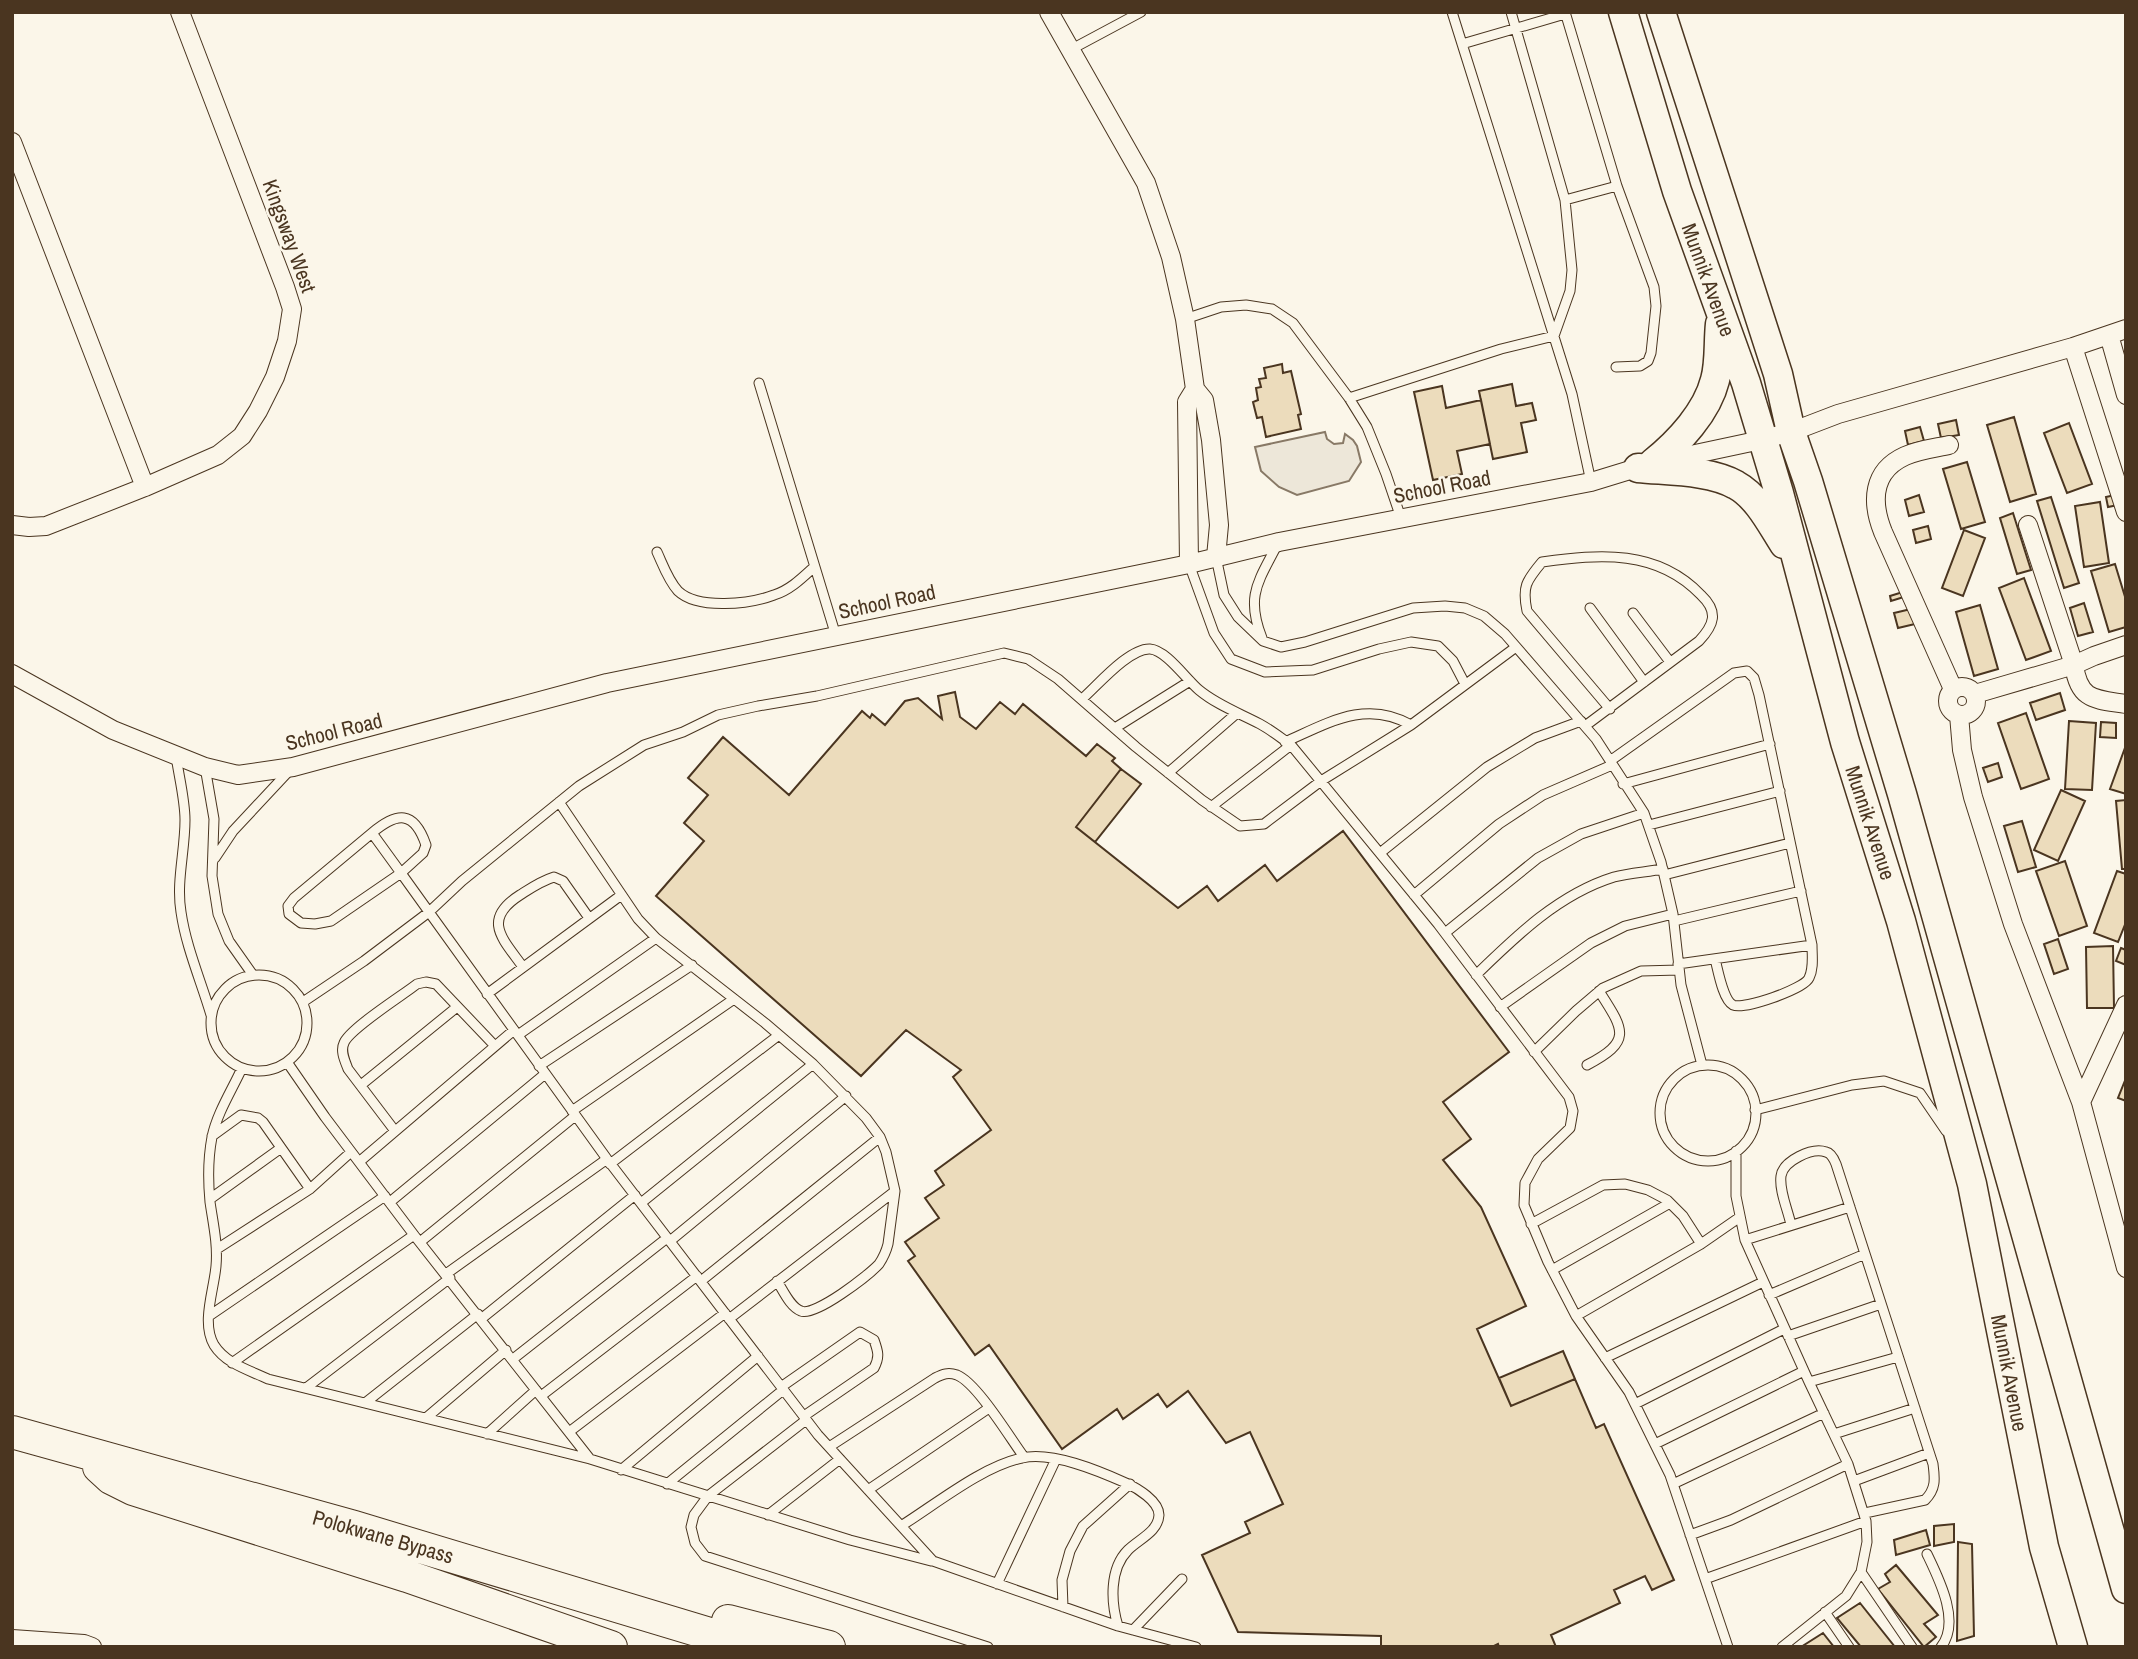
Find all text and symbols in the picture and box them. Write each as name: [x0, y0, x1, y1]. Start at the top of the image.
street label: Kingsway West: [256, 175, 323, 297]
street label: Munnik Avenue: [1675, 219, 1742, 340]
street label: School Road: [1391, 463, 1493, 510]
street label: School Road: [836, 577, 938, 626]
street label: School Road: [283, 706, 385, 758]
street label: Munnik Avenue: [1838, 762, 1903, 884]
street label: Munnik Avenue: [1984, 1312, 2035, 1434]
street label: Polokwane Bypass: [309, 1503, 457, 1571]

